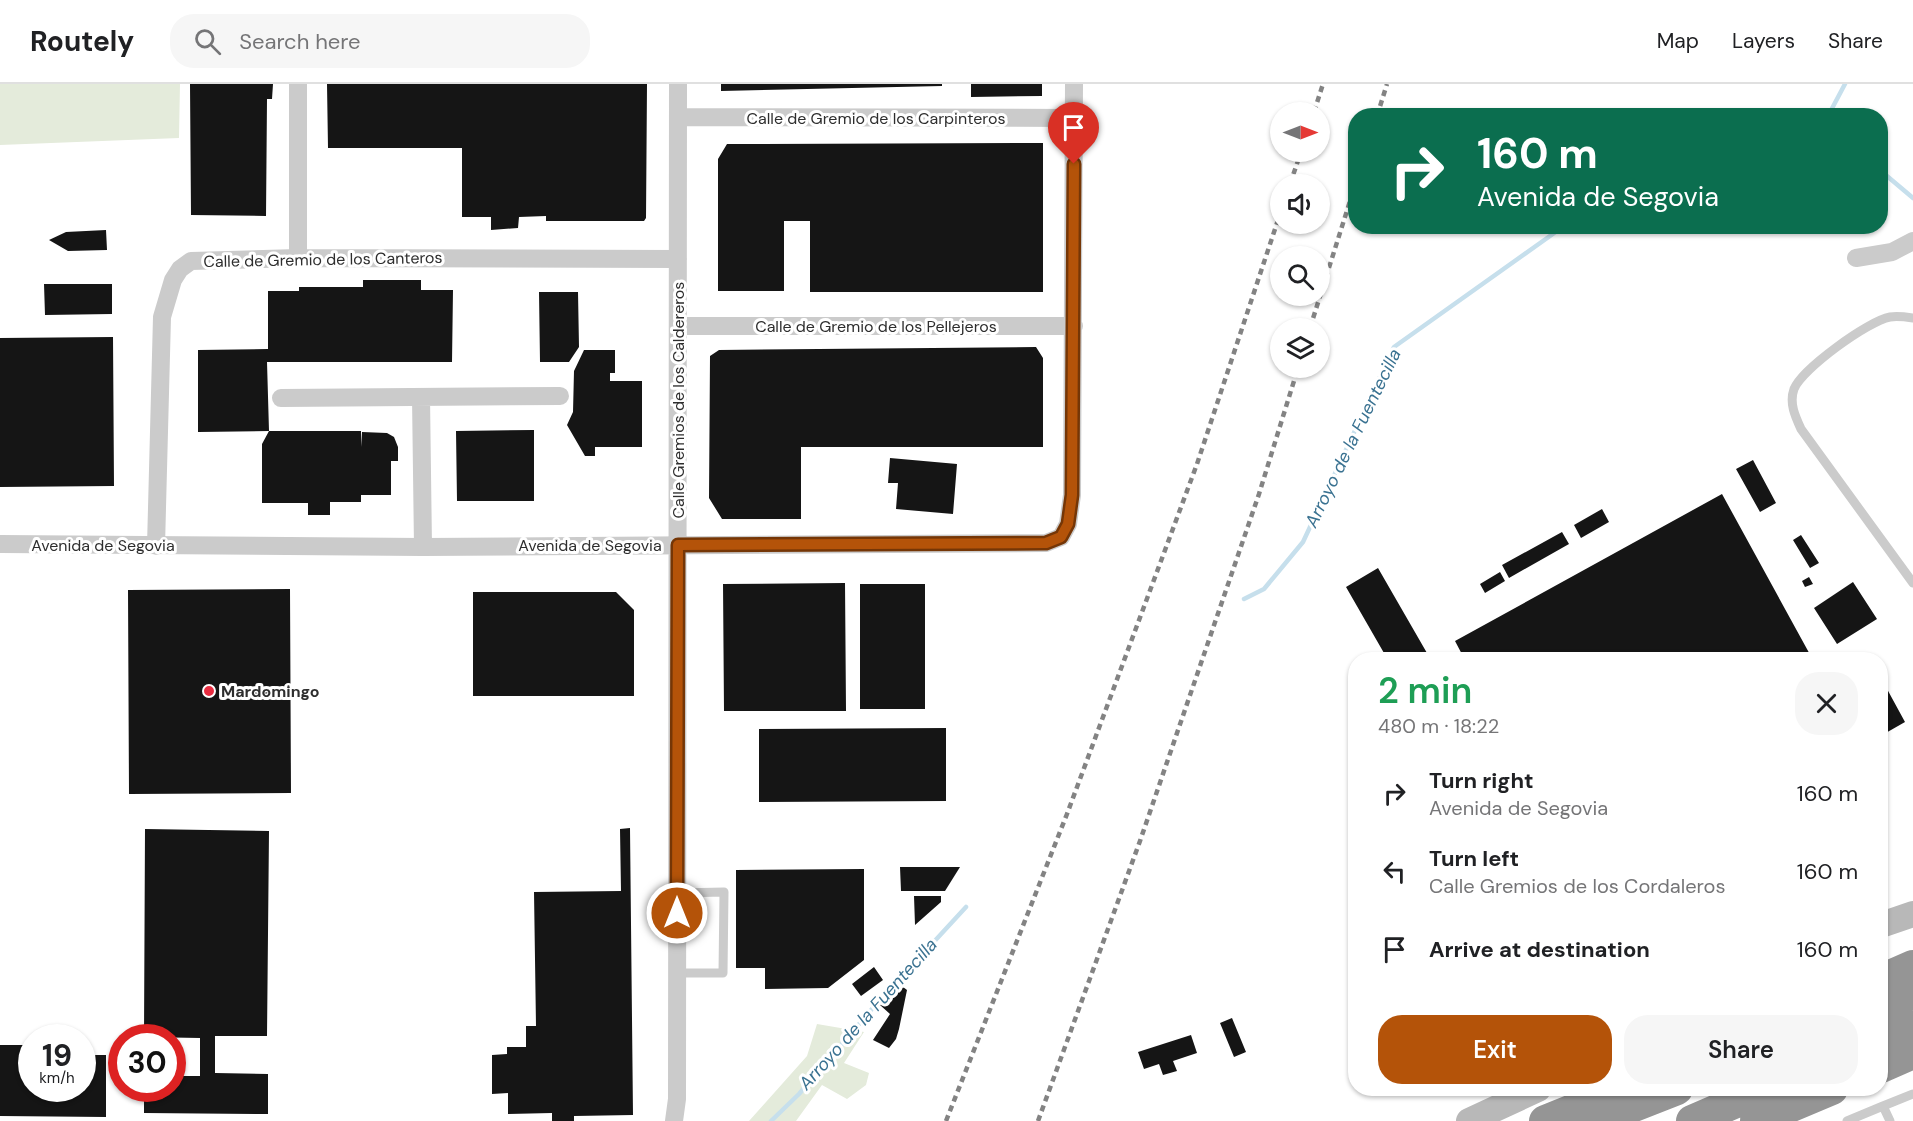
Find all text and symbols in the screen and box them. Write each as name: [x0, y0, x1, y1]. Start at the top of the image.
search box: [170, 14, 590, 68]
text: Routely: [30, 23, 134, 60]
icon: search: [191, 25, 224, 58]
text: Search here: [239, 27, 361, 56]
text: Map: [1657, 27, 1699, 55]
text: Layers: [1732, 27, 1795, 55]
text: Share: [1828, 27, 1883, 55]
pin: [1048, 102, 1099, 164]
north arrow: [1270, 102, 1330, 162]
map controls: [1270, 102, 1330, 378]
street label: Calle de Gremio de los Carpinteros: [747, 108, 1005, 129]
icon: arrive: [1057, 111, 1090, 144]
text: 160 m: [1477, 126, 1598, 181]
icon: right: [1378, 132, 1456, 210]
button: sound: [1270, 174, 1330, 234]
text: Avenida de Segovia: [1477, 179, 1719, 214]
button: search: [1270, 246, 1330, 306]
street label: Calle de Gremio de los Canteros: [203, 247, 443, 272]
street label: Calle Gremios de los Caldereros: [668, 282, 689, 518]
street label: Calle de Gremio de los Pellejeros: [755, 316, 997, 337]
button: layers: [1270, 318, 1330, 378]
water label: Arroyo de la Fuentecilla: [1299, 345, 1407, 532]
street label: Avenida de Segovia: [31, 535, 175, 556]
street label: Avenida de Segovia: [518, 535, 662, 556]
text: 2 min: [1378, 667, 1472, 714]
button: close: [1795, 672, 1858, 735]
place label: Mardomingo: [221, 681, 320, 702]
marker: Mardomingo: [202, 684, 216, 698]
text: 480 m · 18:22: [1378, 713, 1499, 739]
text: Turn right: [1429, 766, 1534, 795]
icon: right: [1378, 777, 1411, 810]
text: 160 m: [1797, 779, 1858, 808]
text: Avenida de Segovia: [1429, 795, 1608, 821]
text: Turn left: [1429, 844, 1519, 873]
icon: left: [1378, 855, 1411, 888]
text: 160 m: [1797, 857, 1858, 886]
text: Calle Gremios de los Cordaleros: [1429, 873, 1725, 899]
position arrow: [645, 881, 709, 945]
water label: Arroyo de la Fuentecilla: [793, 933, 943, 1096]
icon: arrive: [1378, 933, 1411, 966]
text: Arrive at destination: [1429, 935, 1650, 964]
text: 160 m: [1797, 935, 1858, 964]
button: Exit: [1378, 1015, 1612, 1084]
button: Share: [1624, 1015, 1858, 1084]
speed limit sign: 30: [108, 1024, 186, 1102]
text: 19: [42, 1036, 72, 1075]
text: km/h: [39, 1068, 75, 1088]

